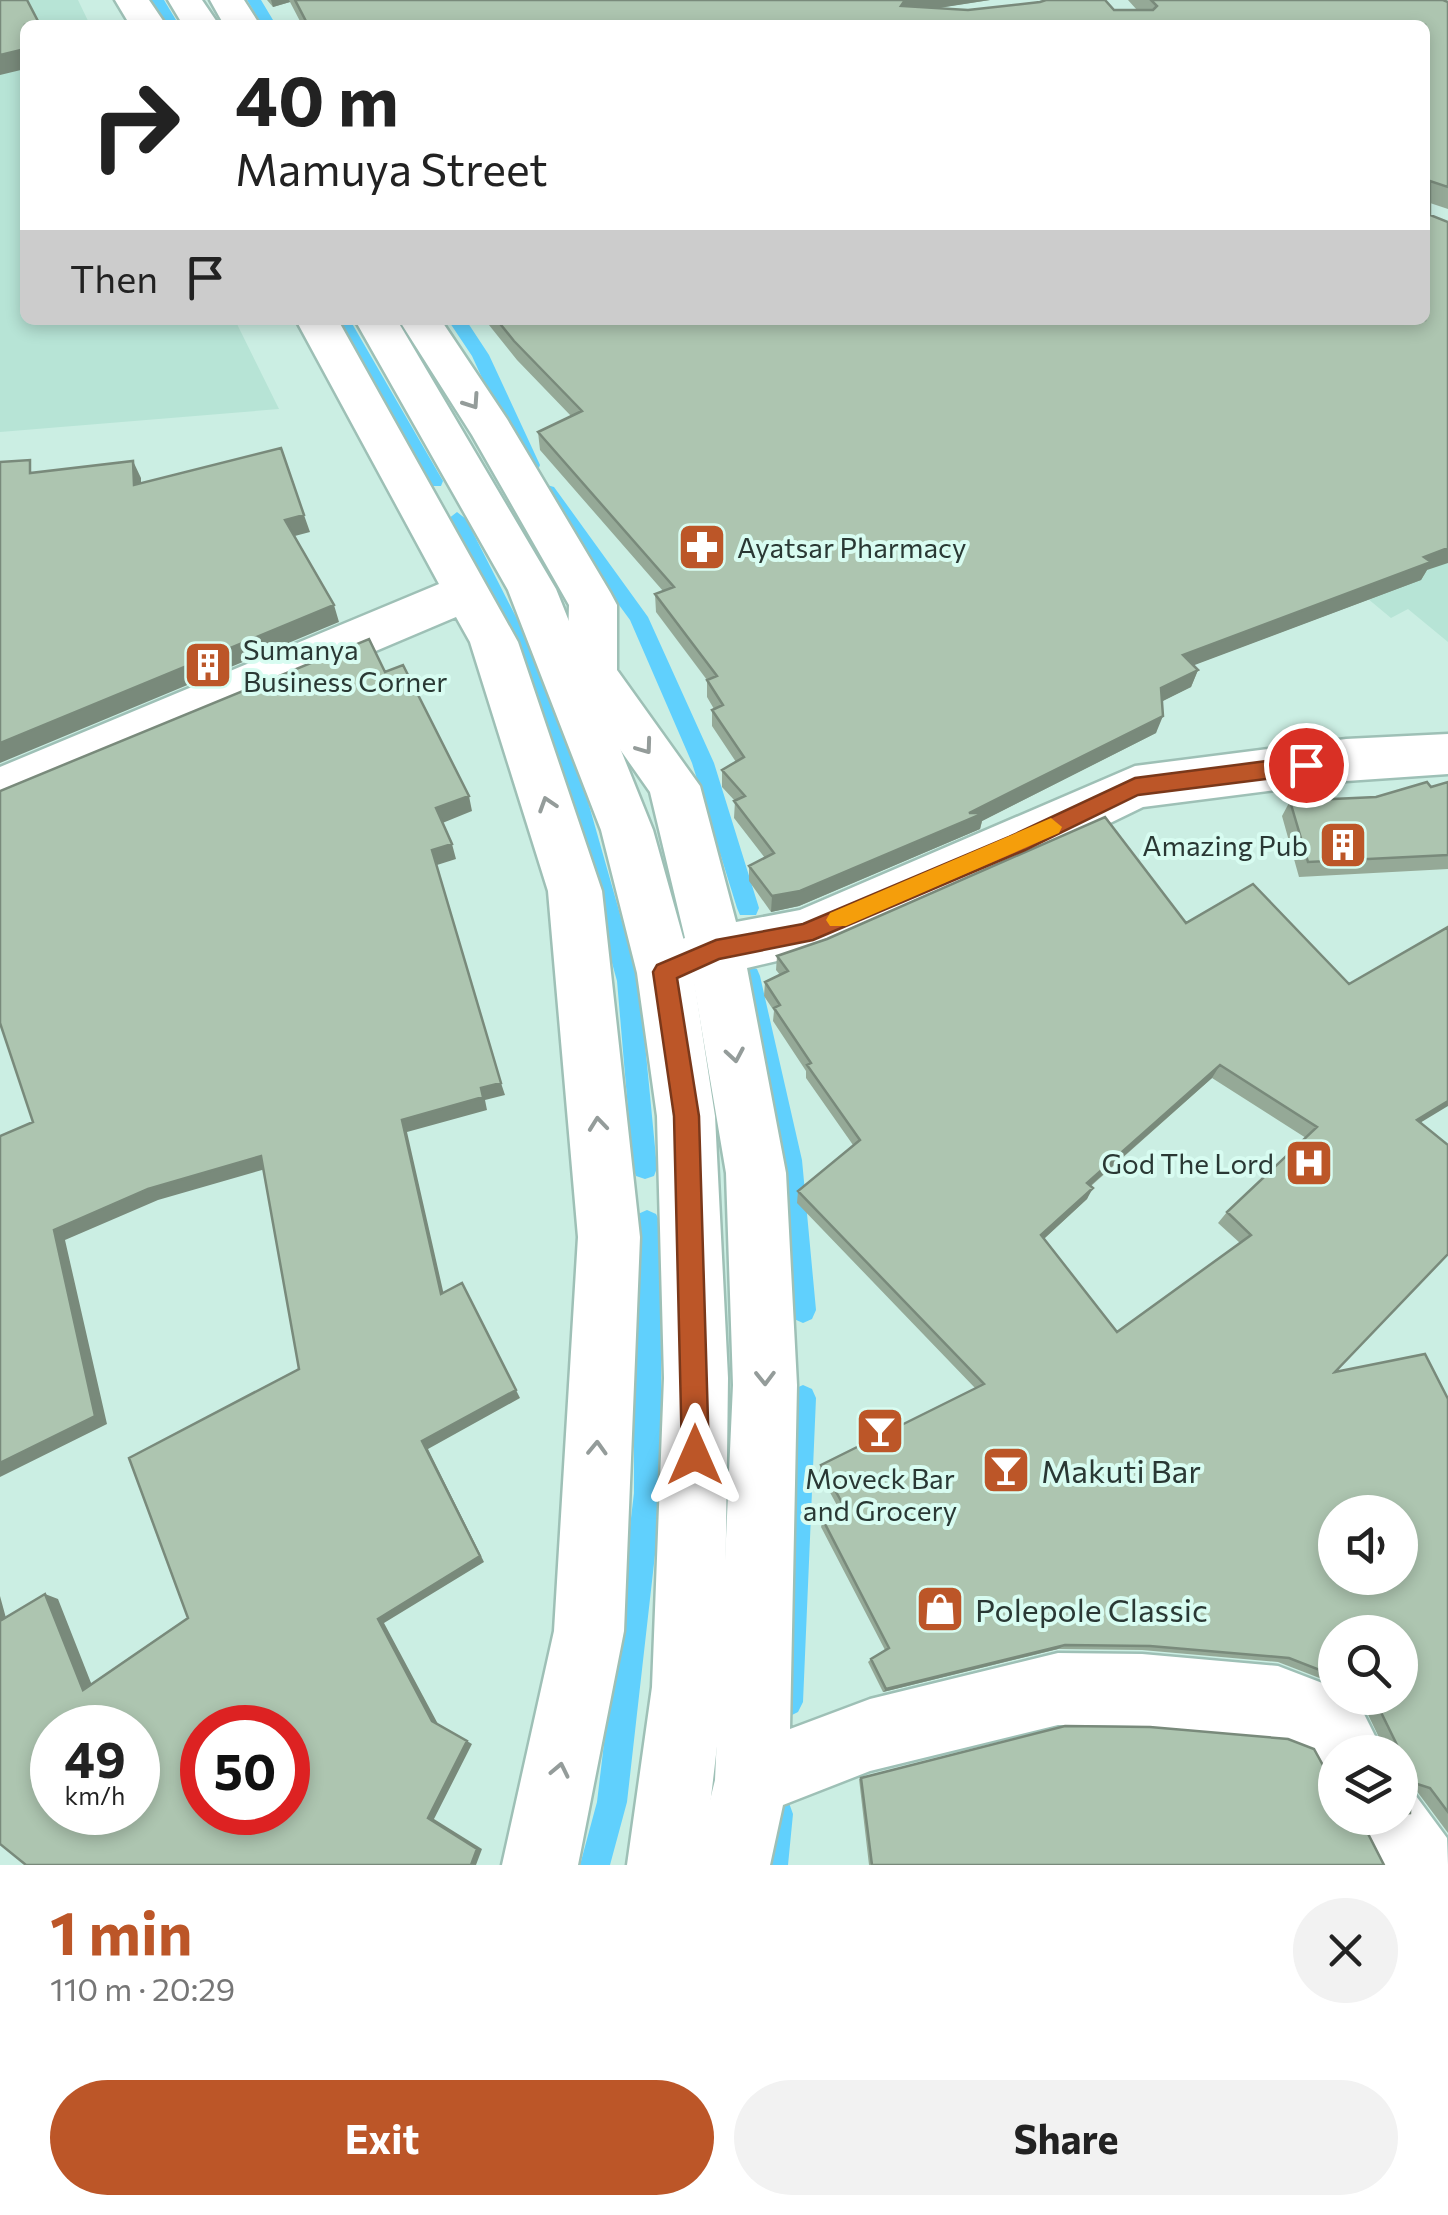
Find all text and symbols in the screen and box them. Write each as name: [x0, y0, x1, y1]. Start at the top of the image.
text: 40 m: [235, 55, 399, 140]
icon: right: [70, 60, 200, 190]
text: Mamuya Street: [235, 140, 548, 195]
icon: arrive: [178, 250, 233, 305]
text: Then: [70, 254, 158, 301]
one-way arrow: [460, 391, 479, 409]
pharmacy icon: Ayatsar Pharmacy: [676, 521, 728, 573]
place label: Ayatsar Pharmacy: [737, 530, 966, 564]
place label: Sumanya Business Corner: [243, 632, 447, 698]
building icon: Sumanya Business Corner: [182, 639, 234, 691]
pin: [1264, 723, 1349, 808]
one-way arrow: [633, 735, 652, 754]
icon: arrive: [1279, 738, 1334, 793]
one-way arrow: [538, 797, 558, 814]
building icon: Amazing Pub: [1317, 819, 1369, 871]
place label: Amazing Pub: [1142, 828, 1308, 862]
one-way arrow: [724, 1047, 745, 1063]
one-way arrow: [588, 1115, 609, 1131]
hospital icon: God The Lord: [1283, 1137, 1335, 1189]
place label: God The Lord: [1101, 1146, 1274, 1180]
one-way arrow: [754, 1371, 775, 1387]
position arrow: [643, 1403, 747, 1507]
bar icon: Moveck Bar and Grocery: [854, 1405, 906, 1457]
one-way arrow: [587, 1439, 608, 1455]
bar icon: Makuti Bar: [980, 1444, 1032, 1496]
place label: Makuti Bar: [1041, 1450, 1201, 1490]
place label: Moveck Bar and Grocery: [803, 1461, 957, 1527]
map controls: [1318, 1495, 1418, 1835]
button: sound: [1318, 1495, 1418, 1595]
shop icon: Polepole Classic: [914, 1583, 966, 1635]
place label: Polepole Classic: [975, 1589, 1208, 1629]
button: search: [1318, 1615, 1418, 1715]
speed limit sign: 50: [180, 1705, 310, 1835]
text: 49: [64, 1727, 126, 1788]
button: layers: [1318, 1735, 1418, 1835]
one-way arrow: [548, 1762, 569, 1779]
text: km/h: [65, 1780, 125, 1810]
text: 1 min: [50, 1894, 192, 1967]
button: close: [1293, 1898, 1398, 2003]
text: 110 m · 20:29: [50, 1968, 235, 2008]
button: Exit: [50, 2080, 714, 2195]
button: Share: [734, 2080, 1398, 2195]

